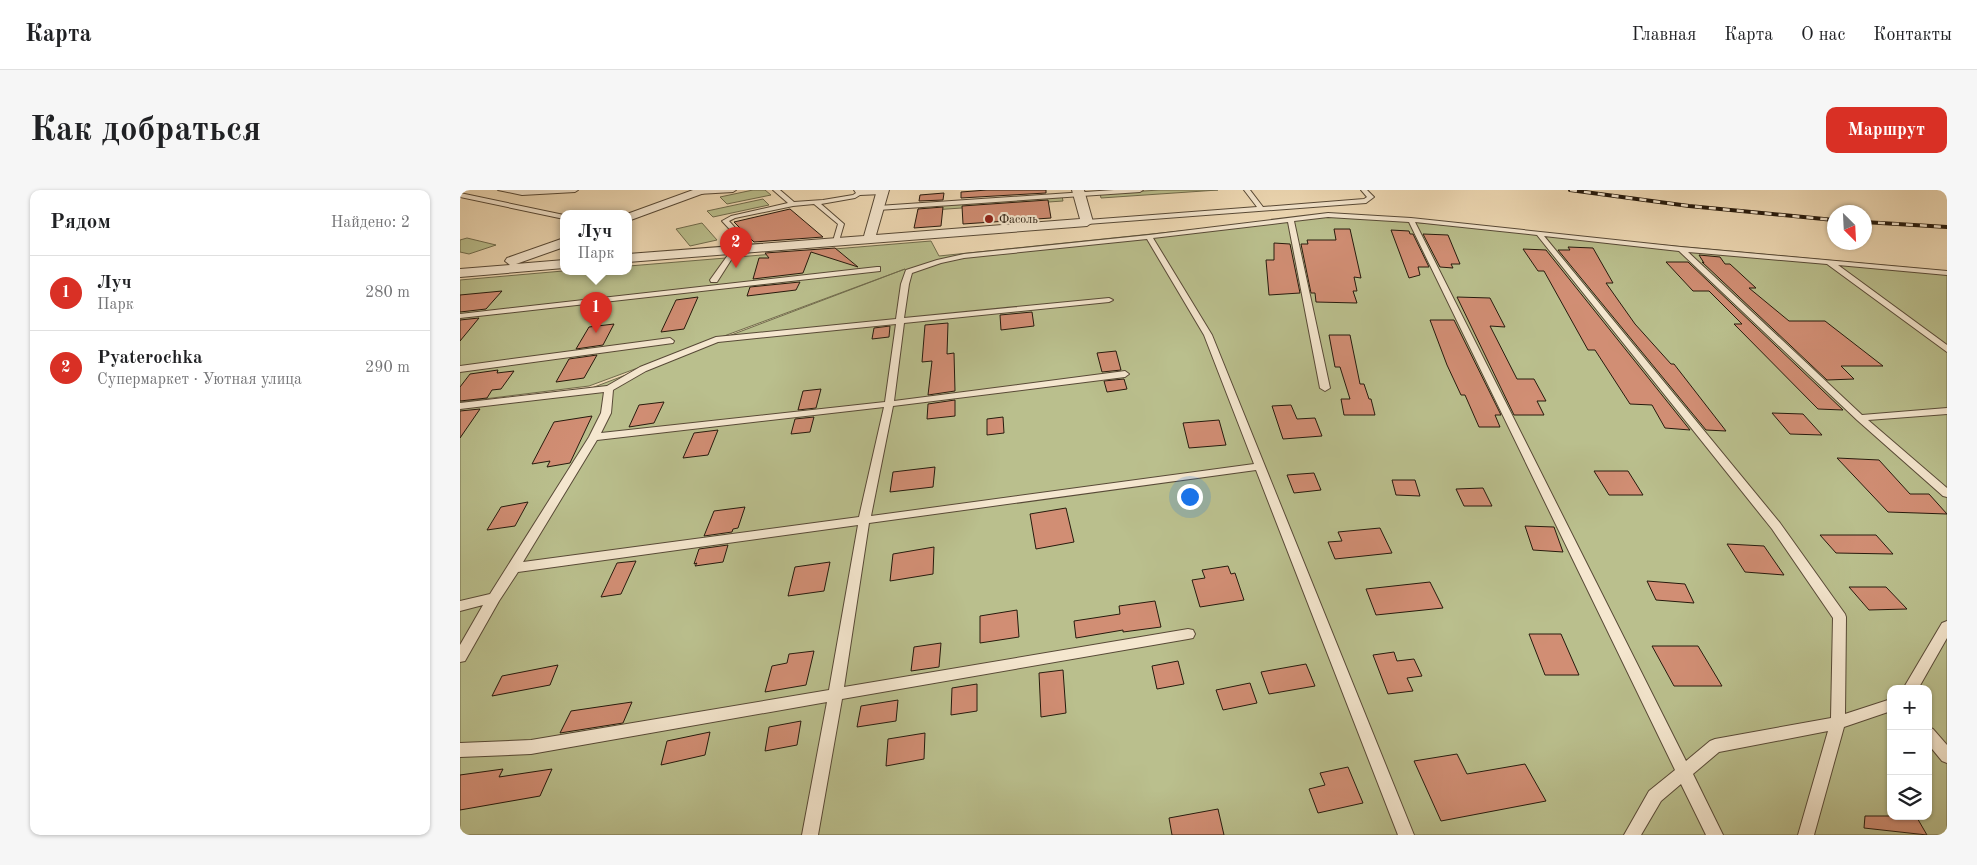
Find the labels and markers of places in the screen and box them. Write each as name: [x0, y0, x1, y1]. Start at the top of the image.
marker: Фасоль: [983, 213, 995, 225]
place label: Фасоль: [999, 214, 1038, 226]
pin: 2: [720, 227, 752, 268]
pin: 1: [580, 292, 612, 333]

